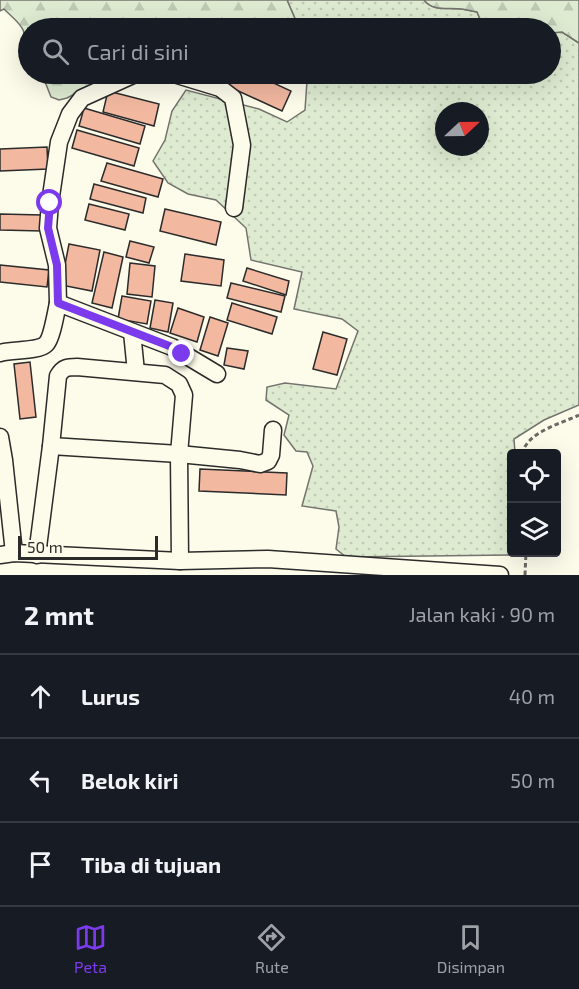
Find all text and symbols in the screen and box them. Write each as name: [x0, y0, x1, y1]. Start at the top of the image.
search box: [18, 18, 561, 84]
icon: search: [39, 35, 72, 68]
text: Cari di sini: [87, 38, 189, 64]
north arrow: [435, 102, 489, 156]
route start: [36, 189, 62, 215]
route end: [168, 340, 194, 366]
map controls: [507, 449, 561, 557]
button: locate: [507, 449, 561, 503]
button: layers: [507, 503, 561, 557]
scale bar: [18, 533, 158, 560]
text: 50 m: [27, 537, 63, 556]
text: 2 mnt: [24, 599, 94, 630]
text: Jalan kaki · 90 m: [409, 602, 555, 626]
icon: ahead: [24, 680, 57, 713]
text: Lurus: [81, 683, 140, 709]
text: 40 m: [509, 684, 555, 708]
icon: left: [24, 764, 57, 797]
text: Belok kiri: [81, 767, 178, 793]
text: 50 m: [510, 768, 555, 792]
icon: arrive: [24, 848, 57, 881]
text: Tiba di tujuan: [81, 851, 221, 877]
tab: Peta: [74, 921, 107, 976]
tab: Rute: [255, 921, 289, 976]
tab: Disimpan: [437, 921, 505, 976]

